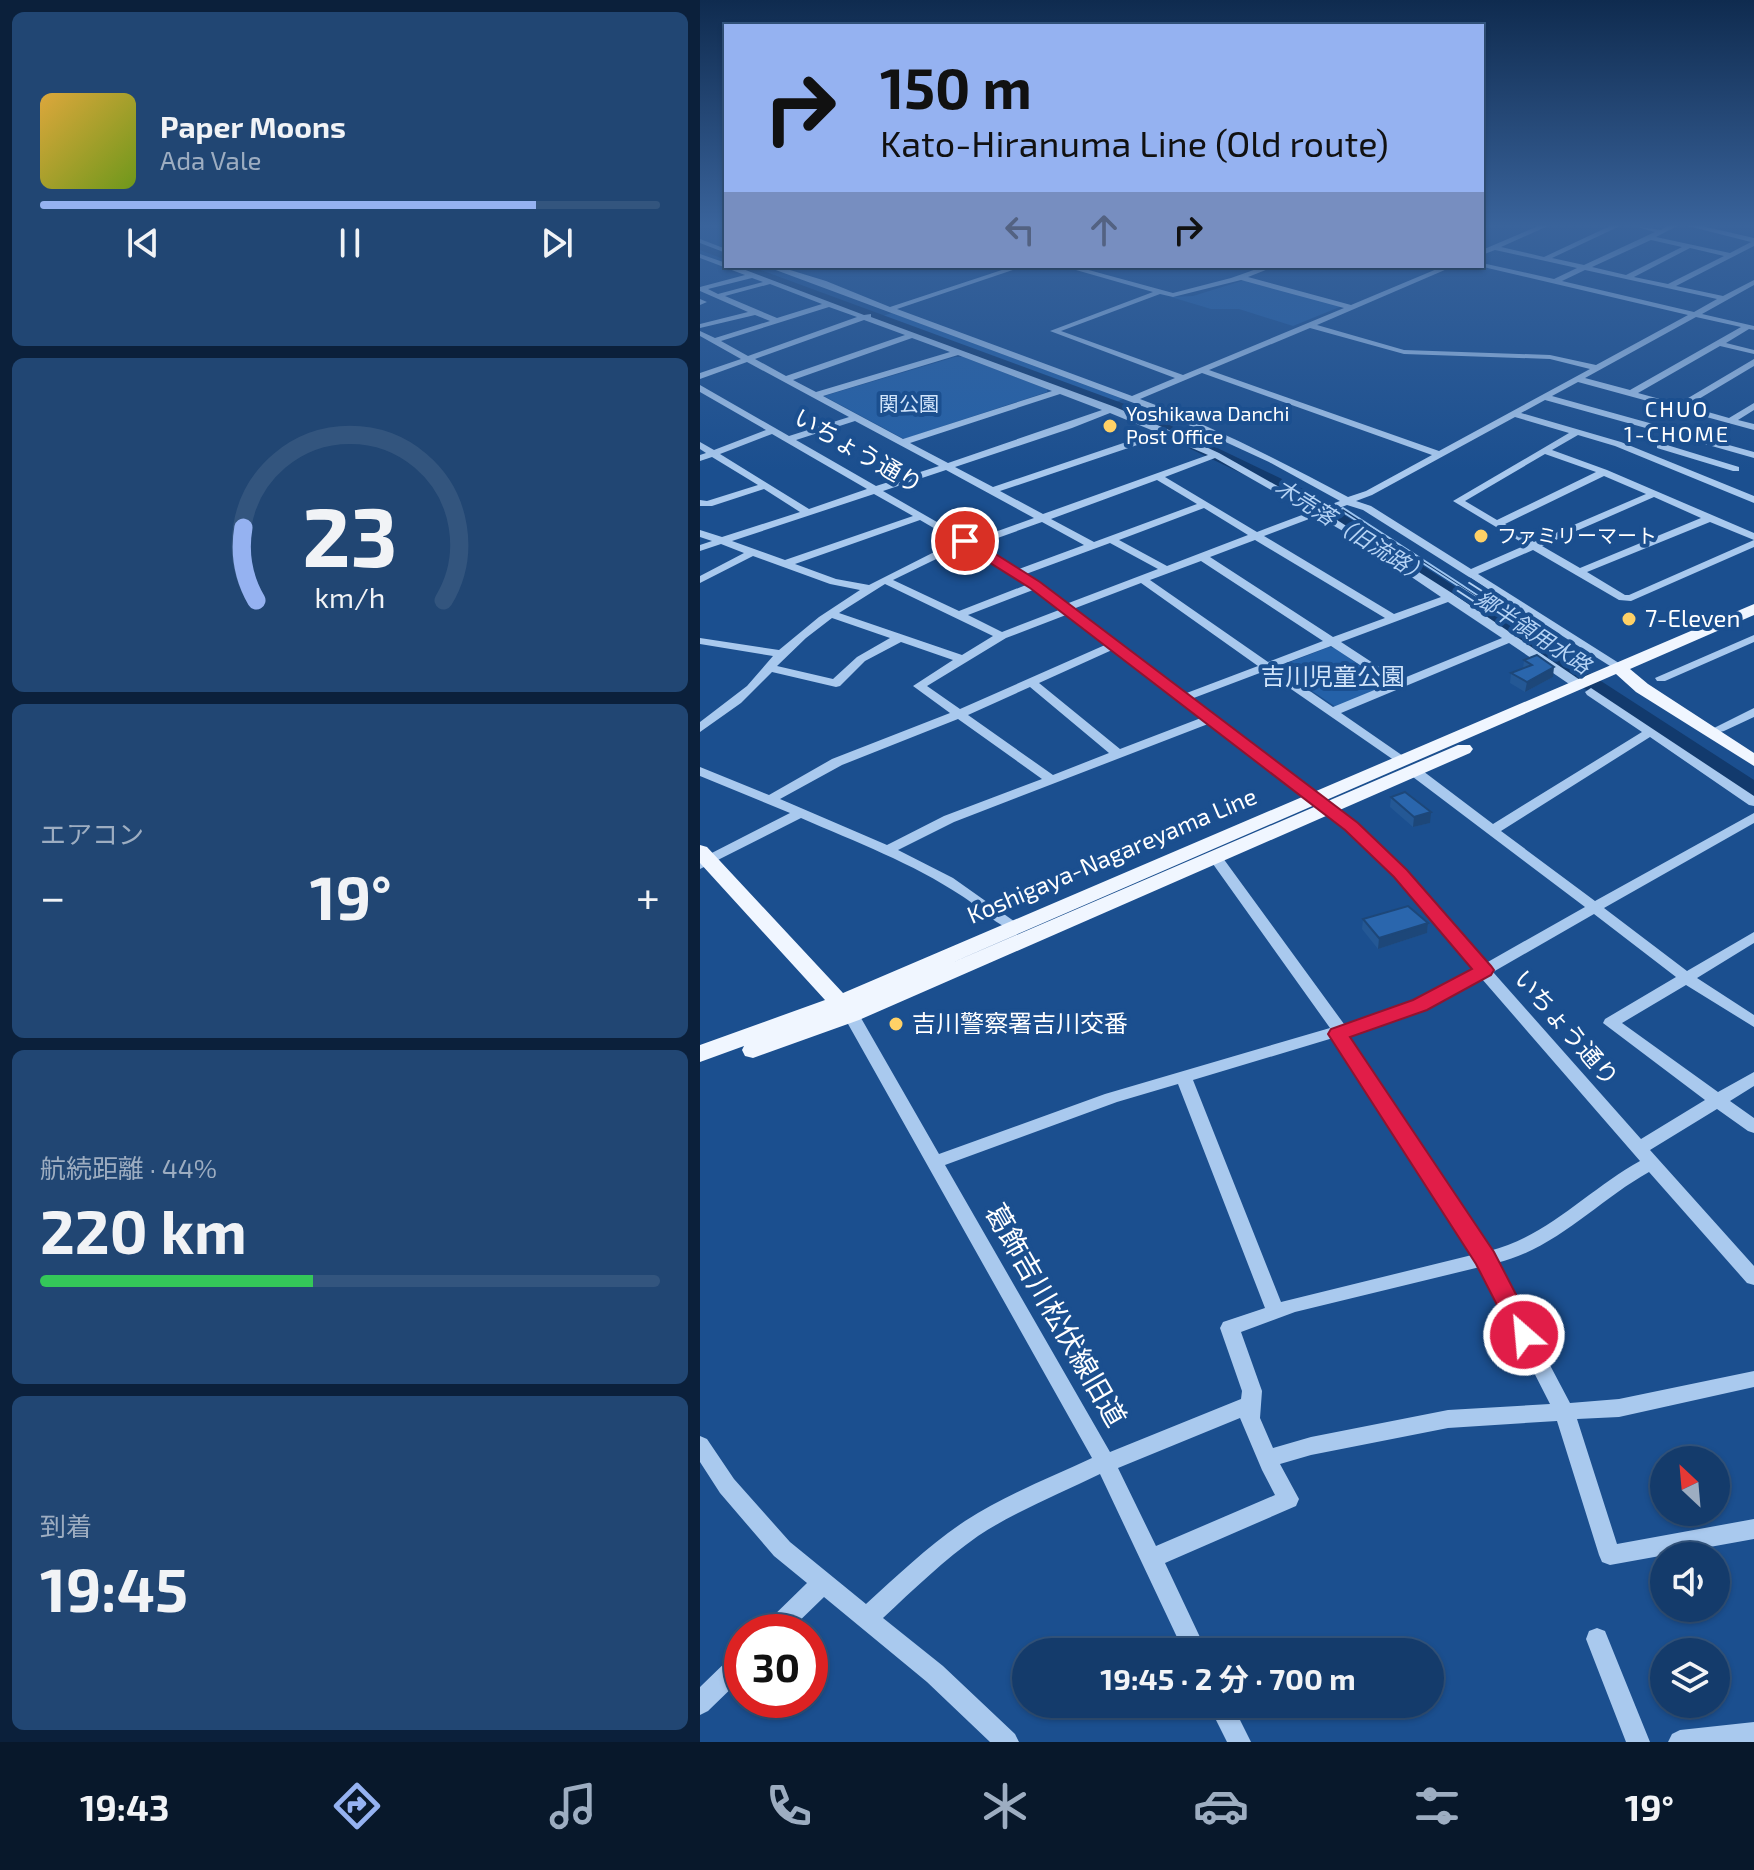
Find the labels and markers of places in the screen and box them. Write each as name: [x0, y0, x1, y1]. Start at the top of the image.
place label: Yoshikawa Danchi Post Office: [1126, 401, 1289, 448]
marker: Yoshikawa Danchi Post Office: [1101, 417, 1119, 435]
pin: [931, 507, 999, 575]
place label: ファミリーマート: [1497, 523, 1657, 547]
marker: ファミリーマート: [1472, 527, 1490, 545]
place label: 7-Eleven: [1645, 603, 1740, 632]
marker: 7-Eleven: [1620, 610, 1638, 628]
place label: 吉川警察署吉川交番: [912, 1008, 1128, 1037]
marker: 吉川警察署吉川交番: [887, 1015, 905, 1033]

